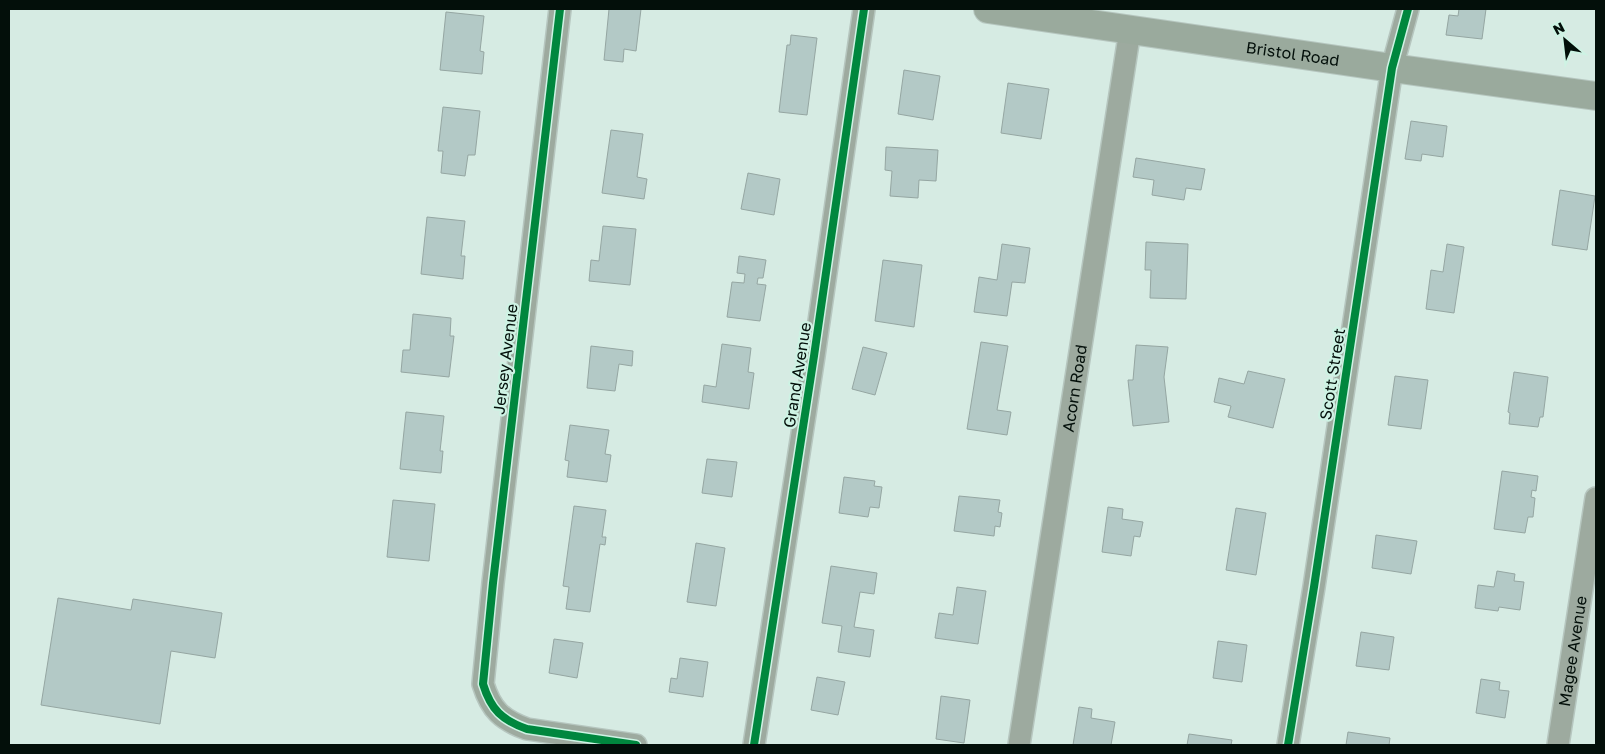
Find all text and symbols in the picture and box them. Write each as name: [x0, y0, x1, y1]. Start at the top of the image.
north arrow: [1540, 15, 1590, 65]
text: N: [1550, 18, 1567, 38]
street label: Bristol Road: [1245, 37, 1341, 70]
street label: Jersey Avenue: [488, 303, 522, 415]
street label: Grand Avenue: [779, 321, 815, 429]
street label: Scott Street: [1315, 327, 1349, 421]
street label: Acorn Road: [1058, 343, 1091, 433]
street label: Magee Avenue: [1554, 594, 1591, 708]

